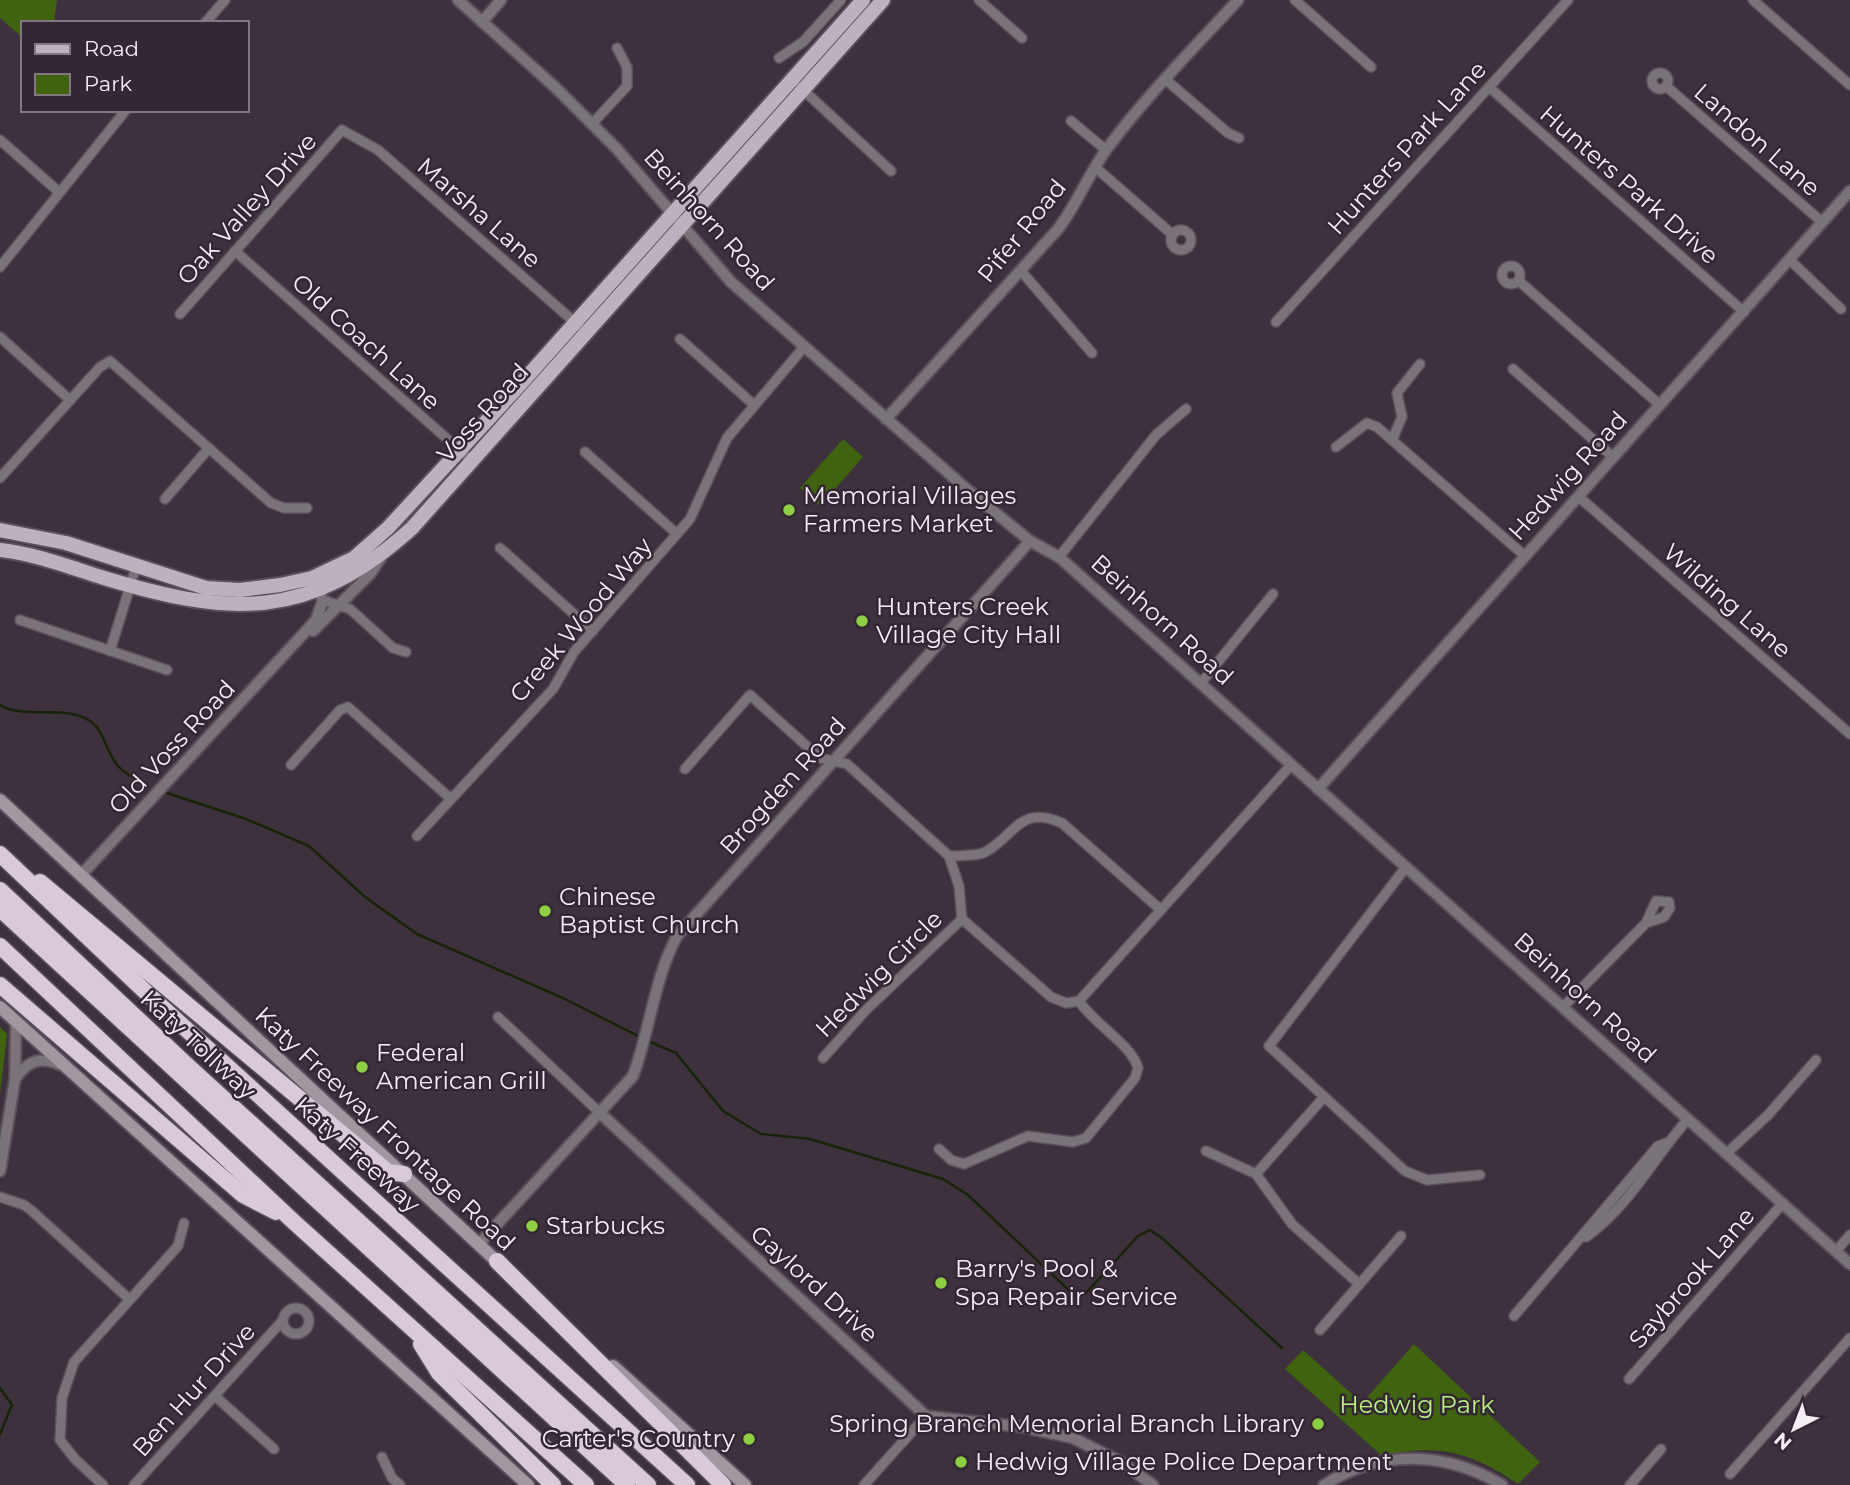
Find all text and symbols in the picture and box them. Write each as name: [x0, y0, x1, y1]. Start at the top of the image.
legend: [21, 21, 248, 112]
text: Road: [84, 36, 139, 61]
street label: Hunters Park Lane: [1321, 55, 1492, 240]
text: Park: [84, 71, 132, 96]
street label: Landon Lane: [1688, 77, 1826, 202]
street label: Hunters Park Drive: [1534, 99, 1725, 270]
street label: Oak Valley Drive: [171, 127, 322, 290]
street label: Beinhorn Road: [638, 143, 781, 297]
street label: Marsha Lane: [412, 151, 547, 274]
street label: Pifer Road: [971, 173, 1072, 288]
street label: Old Coach Lane: [286, 267, 446, 416]
street label: Voss Road: [431, 357, 535, 468]
street label: Hedwig Road: [1502, 405, 1633, 546]
place label: Memorial Villages Farmers Market: [803, 481, 1016, 538]
marker: Memorial Villages Farmers Market: [781, 502, 797, 518]
street label: Creek Wood Way: [503, 531, 658, 708]
street label: Wilding Lane: [1657, 537, 1797, 664]
street label: Beinhorn Road: [1085, 548, 1239, 691]
place label: Hunters Creek Village City Hall: [876, 592, 1061, 649]
marker: Hunters Creek Village City Hall: [854, 613, 870, 629]
street label: Old Voss Road: [102, 674, 241, 819]
street label: Brogden Road: [713, 711, 852, 860]
place label: Chinese Baptist Church: [559, 882, 740, 939]
marker: Chinese Baptist Church: [537, 903, 553, 919]
street label: Hedwig Circle: [809, 904, 948, 1043]
street label: Beinhorn Road: [1508, 926, 1662, 1069]
street label: Katy Tollway: [135, 984, 262, 1105]
street label: Katy Freeway Frontage Road: [249, 1001, 521, 1257]
place label: Federal American Grill: [376, 1038, 547, 1095]
marker: Federal American Grill: [354, 1059, 370, 1075]
street label: Katy Freeway: [288, 1091, 426, 1219]
street label: Saybrook Lane: [1623, 1201, 1761, 1354]
place label: Starbucks: [546, 1211, 665, 1240]
marker: Starbucks: [524, 1218, 540, 1234]
street label: Gaylord Drive: [745, 1219, 884, 1348]
place label: Barry's Pool & Spa Repair Service: [955, 1254, 1177, 1311]
marker: Barry's Pool & Spa Repair Service: [933, 1275, 949, 1291]
street label: Ben Hur Drive: [126, 1317, 261, 1462]
park label: Hedwig Park: [1339, 1390, 1495, 1419]
north arrow: [1759, 1394, 1829, 1464]
place label: Spring Branch Memorial Branch Library: [829, 1409, 1304, 1438]
marker: Spring Branch Memorial Branch Library: [1310, 1416, 1326, 1432]
place label: Carter's Country: [542, 1424, 735, 1453]
text: N: [1770, 1428, 1796, 1455]
marker: Carter's Country: [741, 1431, 757, 1447]
place label: Hedwig Village Police Department: [975, 1447, 1392, 1476]
marker: Hedwig Village Police Department: [953, 1454, 969, 1470]

